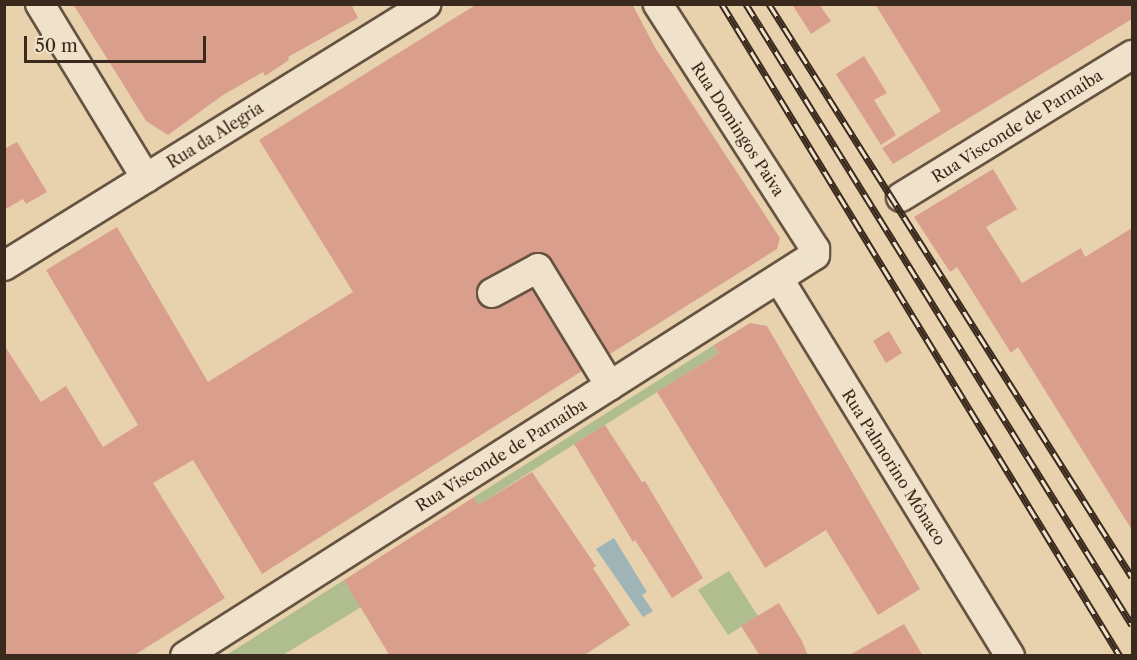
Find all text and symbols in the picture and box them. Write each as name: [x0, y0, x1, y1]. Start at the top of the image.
scale bar: [27, 24, 208, 62]
text: 50 m: [35, 35, 78, 57]
street label: Rua Domingos Paiva: [687, 58, 789, 200]
street label: Rua Visconde de Parnaíba: [928, 65, 1106, 187]
street label: Rua da Alegria: [163, 98, 267, 172]
street label: Rua Palmorino Mônaco: [838, 385, 950, 549]
street label: Rua Visconde de Parnaíba: [412, 394, 590, 516]

